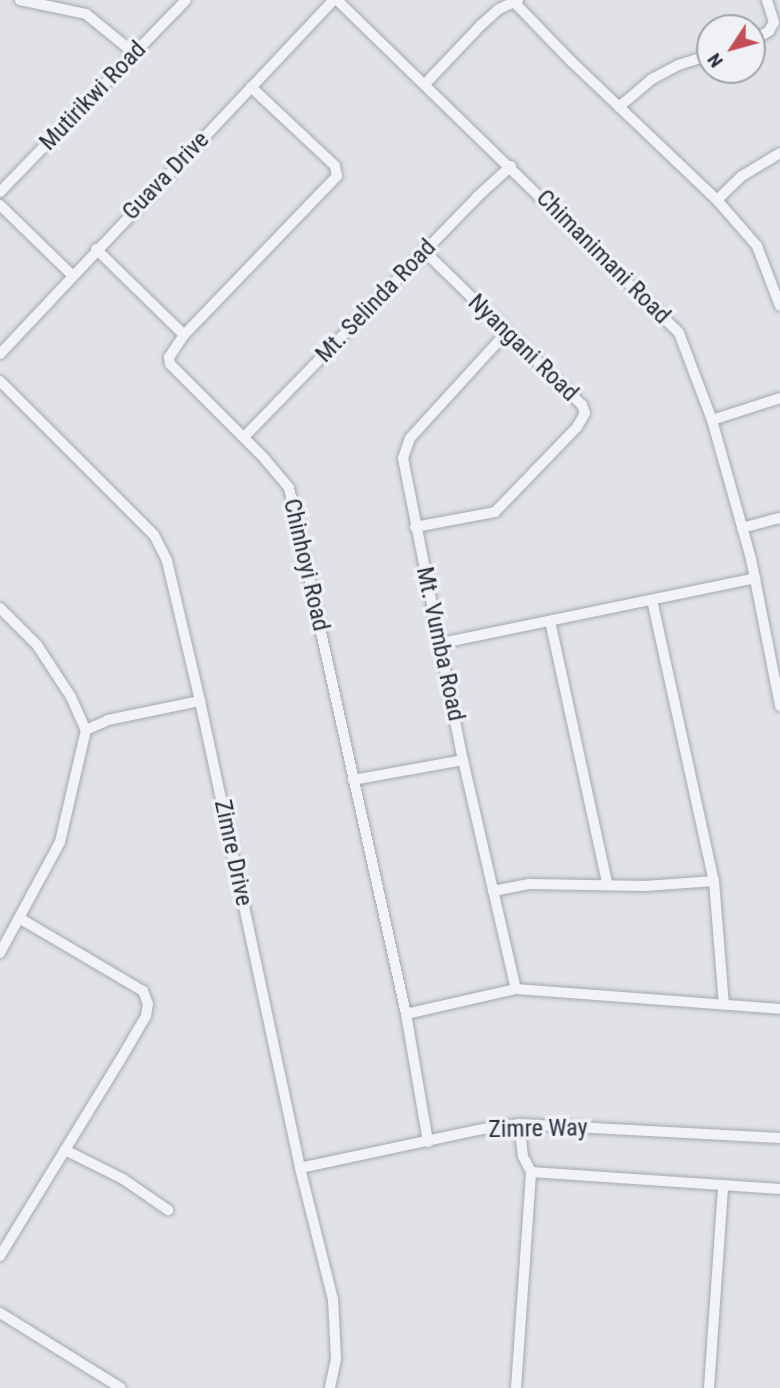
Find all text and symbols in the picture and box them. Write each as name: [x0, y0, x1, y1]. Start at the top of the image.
north arrow: [696, 14, 766, 84]
street label: Mutirikwi Road: [34, 35, 152, 157]
text: N: [703, 49, 728, 72]
street label: Guava Drive: [117, 126, 215, 226]
street label: Chimanimani Road: [530, 184, 676, 330]
street label: Mt. Selinda Road: [310, 233, 442, 369]
street label: Nyangani Road: [462, 288, 584, 408]
street label: Chinhoyi Road: [277, 496, 335, 634]
street label: Mt. Vumba Road: [410, 564, 470, 724]
street label: Zimre Drive: [208, 797, 258, 909]
street label: Zimre Way: [488, 1114, 588, 1144]

